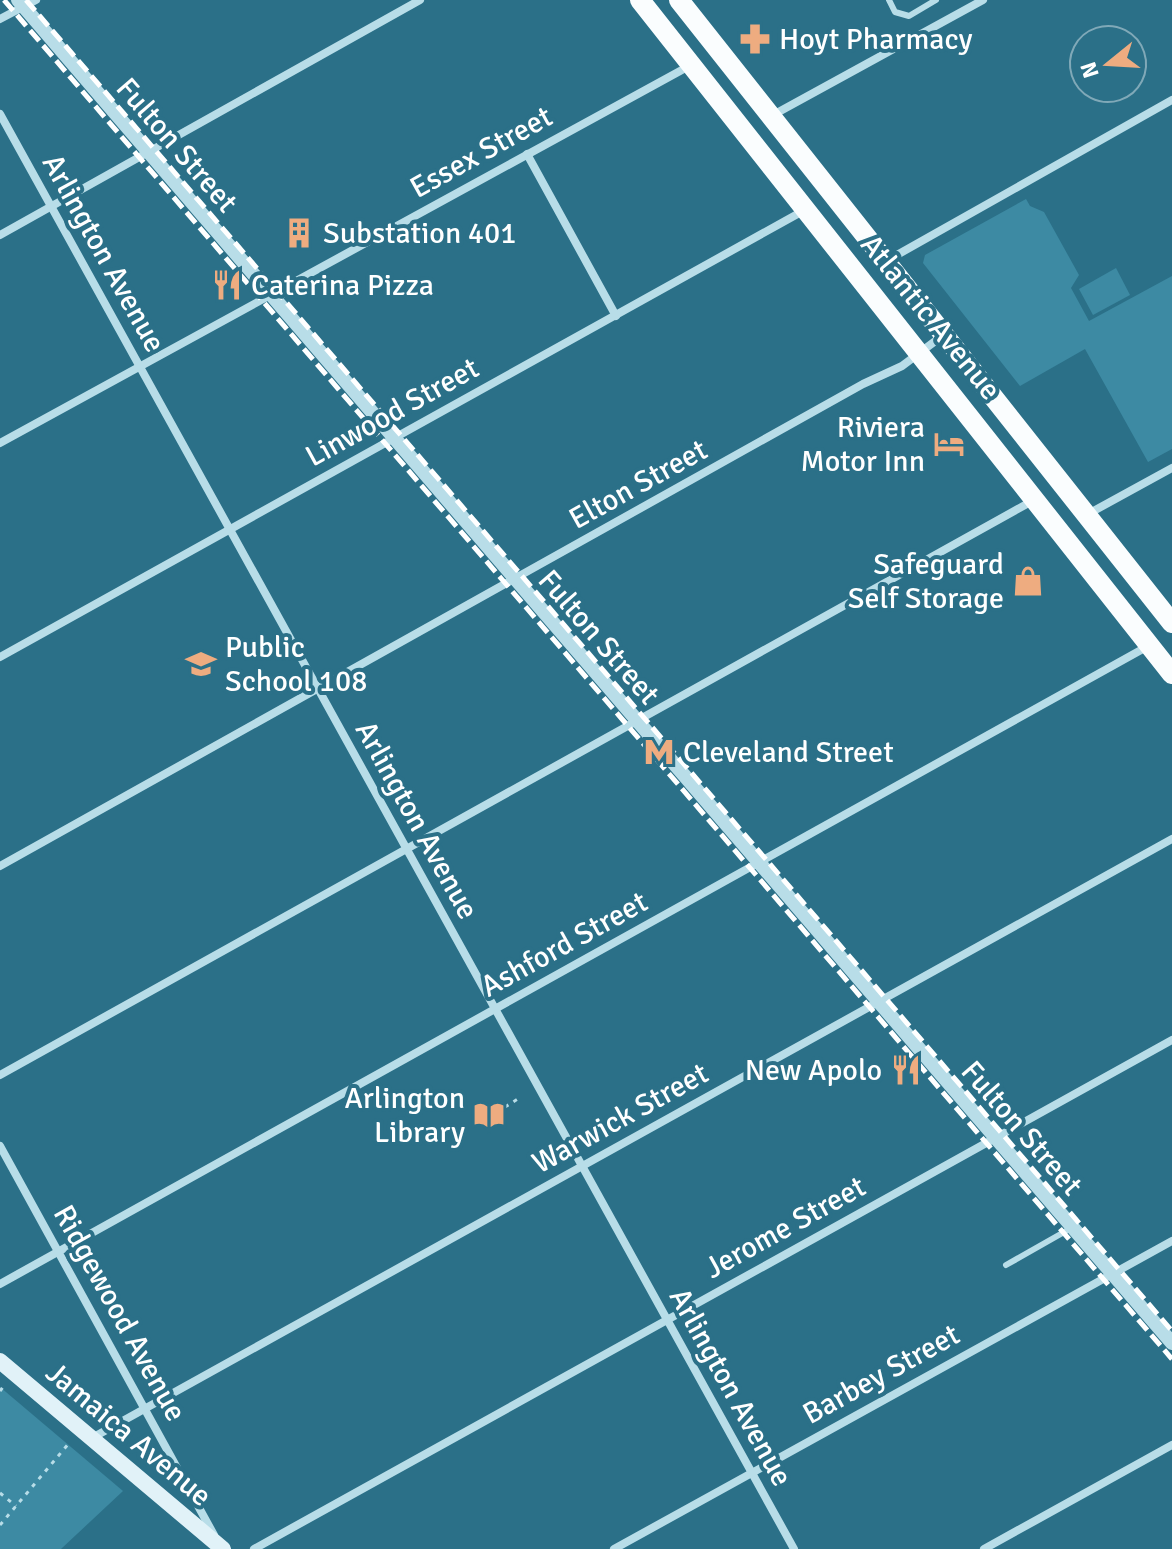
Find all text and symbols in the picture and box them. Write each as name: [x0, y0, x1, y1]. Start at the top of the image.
place label: Hoyt Pharmacy: [779, 21, 973, 58]
pharmacy icon: Hoyt Pharmacy: [738, 22, 772, 56]
north arrow: [1068, 24, 1148, 104]
text: N: [1074, 59, 1105, 81]
street label: Fulton Street: [108, 70, 245, 220]
street label: Essex Street: [404, 98, 559, 207]
street label: Arlington Avenue: [34, 148, 173, 359]
place label: Substation 401: [323, 215, 516, 252]
building icon: Substation 401: [282, 216, 316, 250]
street label: Atlantic Avenue: [853, 227, 1009, 408]
place label: Caterina Pizza: [251, 267, 434, 304]
restaurant icon: Caterina Pizza: [210, 268, 244, 302]
street label: Linwood Street: [299, 350, 485, 475]
place label: Riviera Motor Inn: [800, 409, 925, 480]
hotel icon: Riviera Motor Inn: [932, 427, 966, 461]
street label: Elton Street: [563, 431, 714, 538]
place label: Safeguard Self Storage: [848, 546, 1004, 617]
street label: Fulton Street: [530, 562, 667, 712]
shop icon: Safeguard Self Storage: [1011, 564, 1045, 598]
place label: Public School 108: [225, 629, 367, 700]
school or university icon: Public School 108: [184, 647, 218, 681]
street label: Arlington Avenue: [347, 715, 486, 926]
place label: Cleveland Street: [683, 734, 894, 771]
metro station icon: Cleveland Street: [642, 735, 676, 769]
street label: Ashford Street: [475, 884, 654, 1005]
place label: New Apolo: [745, 1052, 882, 1089]
restaurant icon: New Apolo: [889, 1053, 923, 1087]
street label: Fulton Street: [953, 1053, 1090, 1203]
street label: Warwick Street: [526, 1055, 715, 1182]
place label: Arlington Library: [344, 1080, 465, 1151]
library icon: Arlington Library: [472, 1098, 506, 1132]
street label: Jerome Street: [698, 1168, 872, 1287]
street label: Ridgewood Avenue: [45, 1199, 194, 1428]
street label: Arlington Avenue: [661, 1282, 800, 1493]
street label: Barbey Street: [796, 1316, 966, 1433]
street label: Jamaica Avenue: [38, 1354, 219, 1514]

